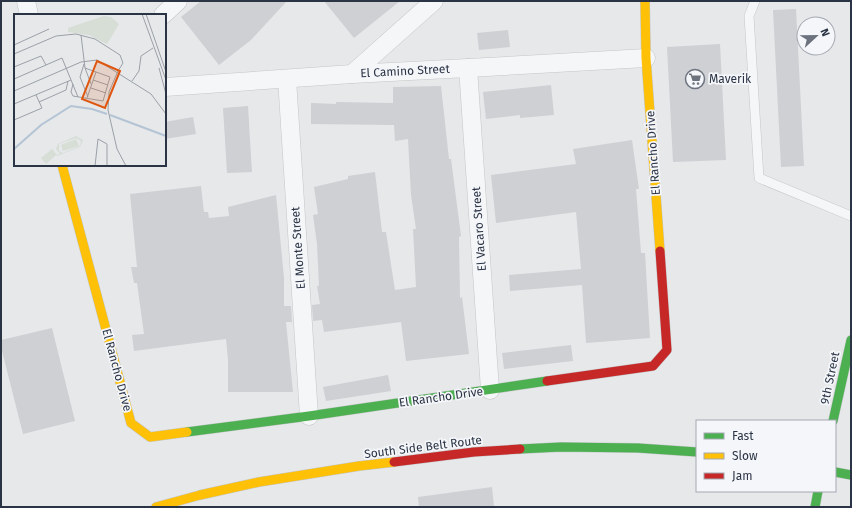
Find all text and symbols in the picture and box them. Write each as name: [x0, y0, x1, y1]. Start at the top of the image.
inset map: [14, 14, 166, 166]
north arrow: [796, 16, 836, 56]
text: N: [817, 27, 832, 38]
street label: El Camino Street: [360, 62, 451, 80]
supermarket icon: Maverik: [684, 68, 706, 90]
place label: Maverik: [709, 72, 752, 86]
street label: El Rancho Drive: [643, 110, 663, 196]
street label: El Vacaro Street: [469, 185, 489, 272]
street label: El Monte Street: [288, 206, 308, 290]
street label: El Rancho Drive: [99, 327, 135, 413]
street label: 9th Street: [818, 350, 843, 406]
street label: El Rancho Drive: [398, 384, 484, 410]
legend: [696, 420, 836, 492]
text: Fast: [732, 429, 754, 443]
street label: South Side Belt Route: [363, 433, 483, 461]
text: Slow: [732, 449, 758, 463]
text: Jam: [732, 469, 752, 483]

